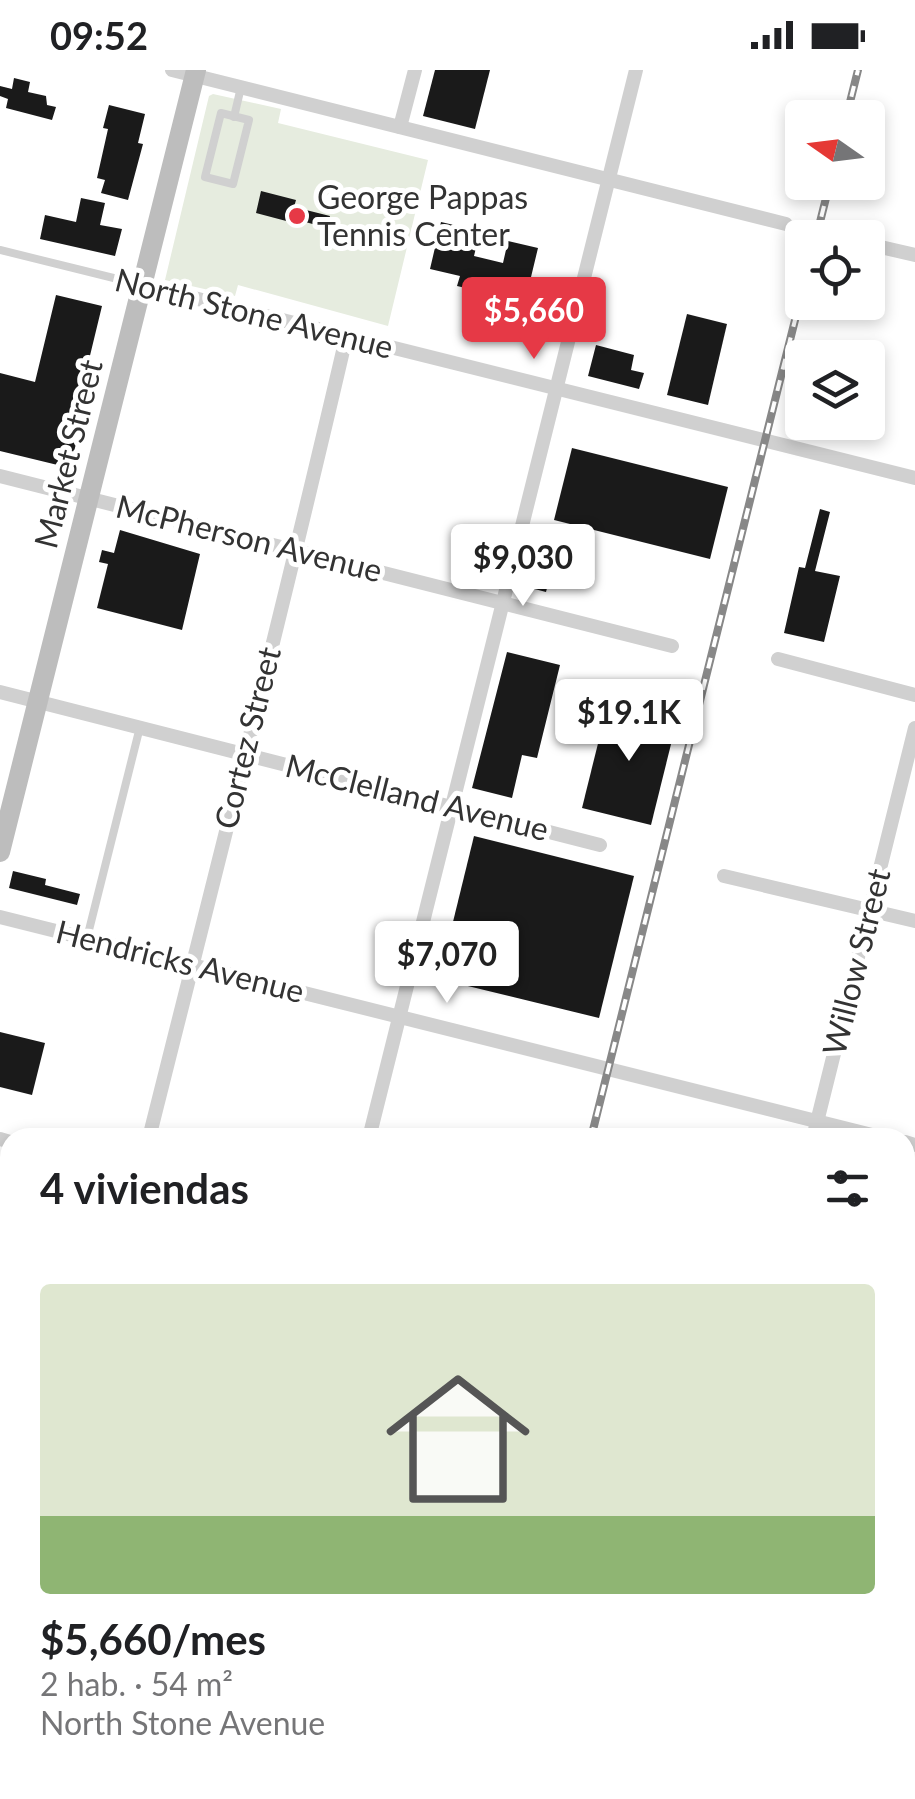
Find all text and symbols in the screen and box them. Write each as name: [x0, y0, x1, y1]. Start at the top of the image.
text: 09:52: [50, 12, 148, 58]
north arrow: [785, 100, 885, 200]
map controls: [785, 100, 885, 440]
place label: George Pappas Tennis Center: [317, 177, 528, 253]
marker: George Pappas Tennis Center: [286, 205, 308, 227]
button: locate: [785, 220, 885, 320]
street label: North Stone Avenue: [111, 259, 397, 366]
pin: $5,660: [453, 277, 615, 362]
text: $5,660: [484, 290, 584, 329]
button: layers: [785, 340, 885, 440]
street label: Market Street: [25, 355, 110, 552]
street label: McPherson Avenue: [112, 486, 386, 589]
pin: $9,030: [442, 524, 604, 609]
text: $9,030: [473, 537, 573, 576]
street label: Cortez Street: [205, 642, 288, 833]
pin: $19.1K: [548, 679, 710, 764]
text: $19.1K: [577, 692, 681, 731]
street label: McClelland Avenue: [282, 745, 553, 848]
street label: Willow Street: [814, 864, 898, 1059]
street label: Hendricks Avenue: [52, 911, 308, 1010]
pin: $7,070: [366, 921, 528, 1006]
text: $7,070: [397, 934, 497, 973]
icon: filters: [820, 1161, 875, 1216]
text: 4 viviendas: [40, 1163, 249, 1213]
icon: home: [368, 1349, 548, 1529]
text: $5,660/mes: [40, 1614, 266, 1664]
text: 2 hab. · 54 m²: [40, 1664, 233, 1703]
text: North Stone Avenue: [40, 1703, 325, 1742]

